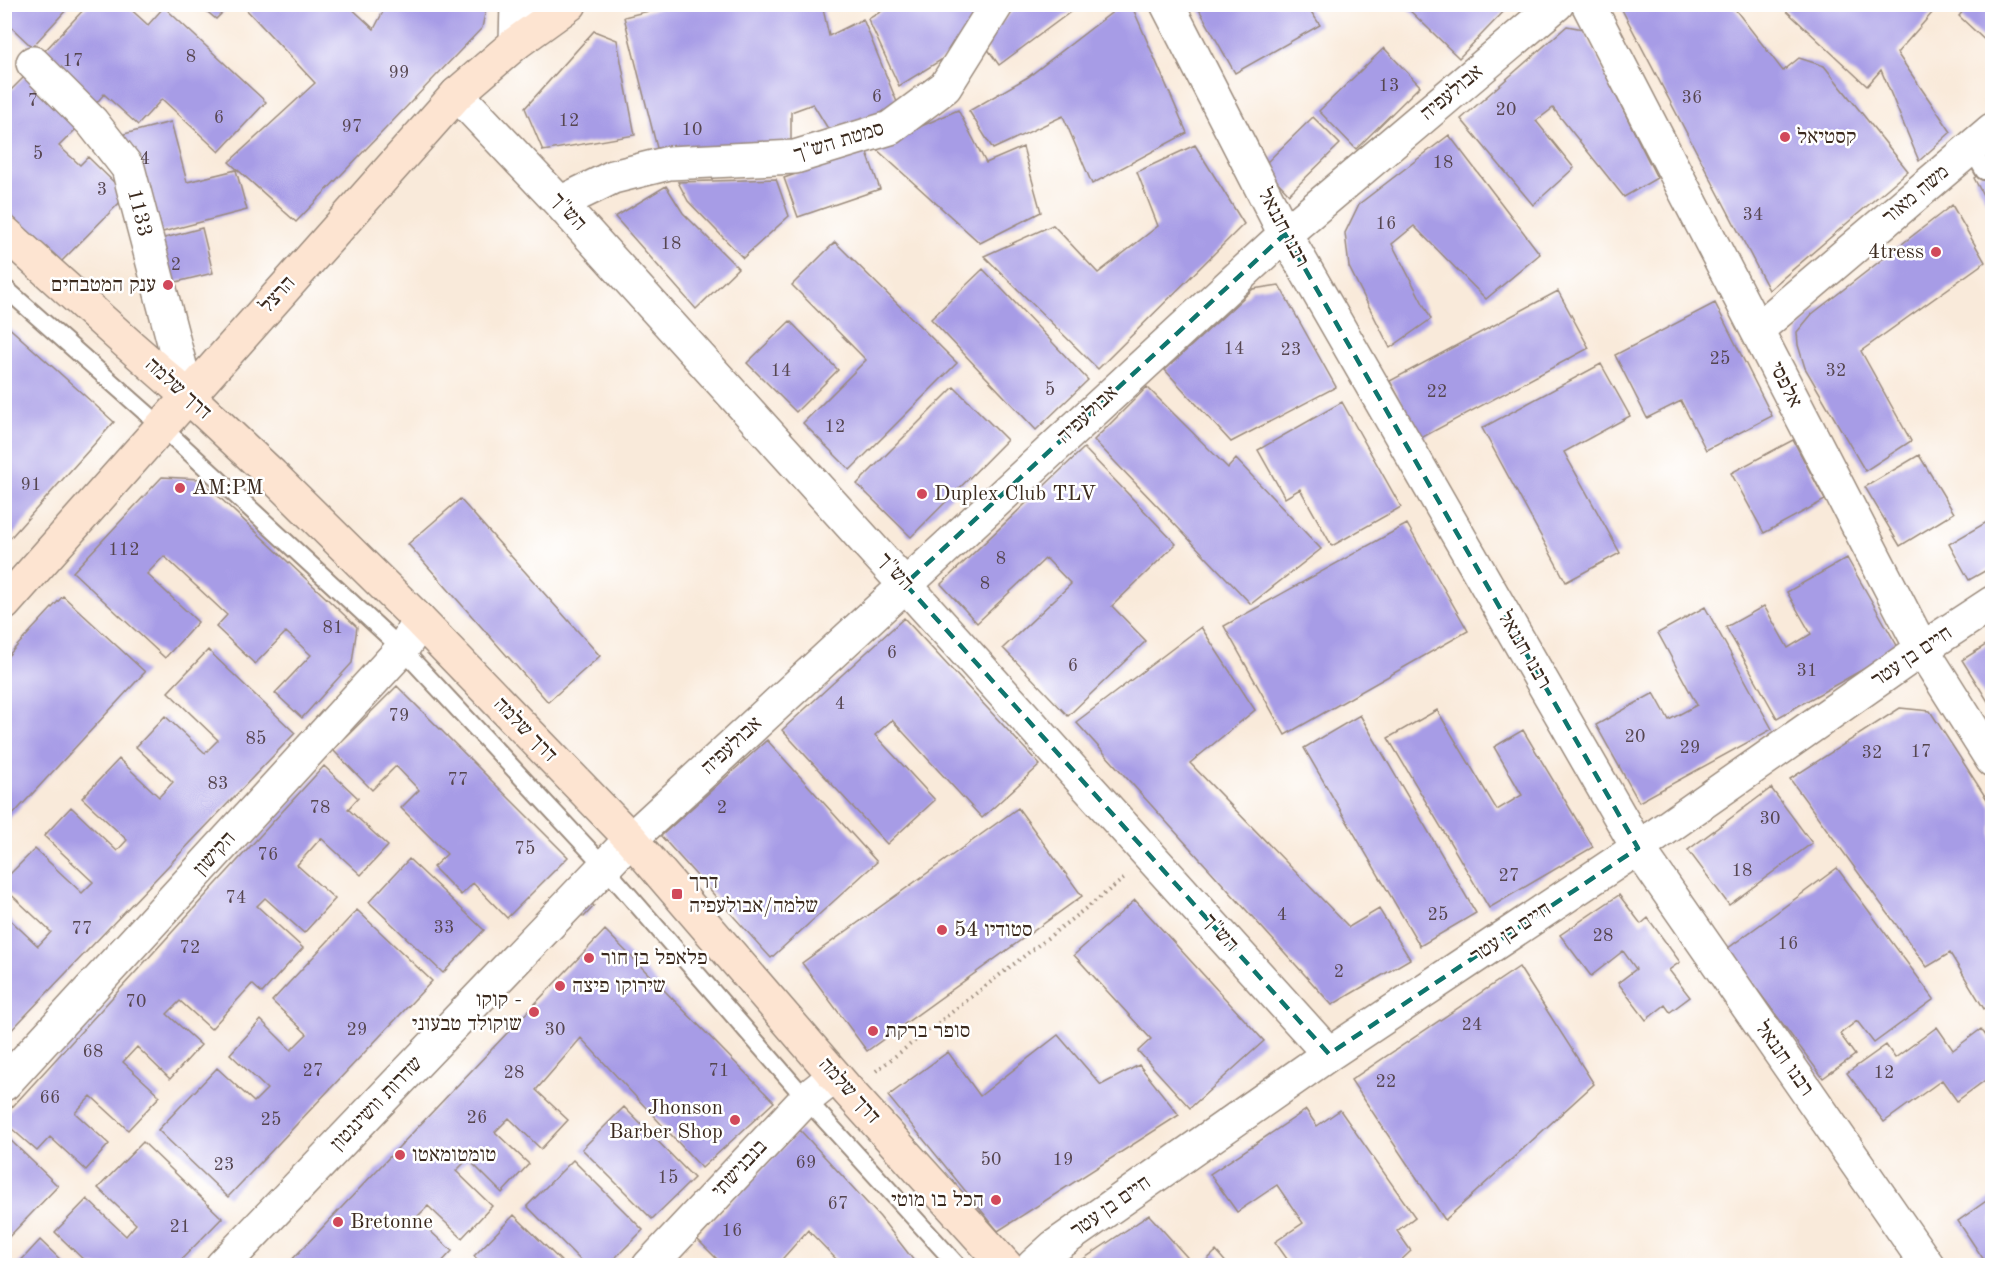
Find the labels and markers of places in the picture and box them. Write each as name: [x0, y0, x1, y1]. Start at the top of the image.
place label: קסטיאל: [1797, 126, 1856, 148]
marker: קסטיאל: [1778, 130, 1792, 144]
place label: 4tress: [1868, 242, 1924, 263]
marker: 4tress: [1929, 245, 1943, 259]
place label: ענק המטבחים: [51, 275, 156, 296]
marker: ענק המטבחים: [161, 278, 175, 292]
place label: AM:PM: [192, 478, 263, 499]
marker: AM:PM: [173, 481, 187, 495]
place label: Duplex Club TLV: [934, 484, 1096, 505]
marker: Duplex Club TLV: [915, 487, 929, 501]
place label: דרך שלמה/אבולעפיה: [689, 872, 818, 917]
marker: דרך שלמה/אבולעפיה: [670, 887, 684, 901]
place label: סטודיו 54: [954, 920, 1033, 941]
marker: סטודיו 54: [935, 923, 949, 937]
place label: פלאפל בן חור: [601, 947, 708, 969]
marker: פלאפל בן חור: [582, 951, 596, 965]
place label: שירוקו פיצה: [572, 976, 666, 997]
marker: שירוקו פיצה: [553, 979, 567, 993]
place label: קוקו - שוקולד טבעוני: [412, 990, 522, 1035]
marker: קוקו - שוקולד טבעוני: [527, 1005, 541, 1019]
place label: סופר ברקת: [885, 1021, 970, 1042]
marker: סופר ברקת: [866, 1024, 880, 1038]
place label: Jhonson Barber Shop: [609, 1098, 723, 1143]
marker: Jhonson Barber Shop: [728, 1113, 742, 1127]
place label: טומטומאטו: [412, 1145, 497, 1166]
marker: טומטומאטו: [393, 1148, 407, 1162]
place label: הכל בו מוטי: [891, 1189, 984, 1211]
marker: הכל בו מוטי: [989, 1193, 1003, 1207]
place label: Bretonne: [350, 1212, 433, 1233]
marker: Bretonne: [331, 1215, 345, 1229]

